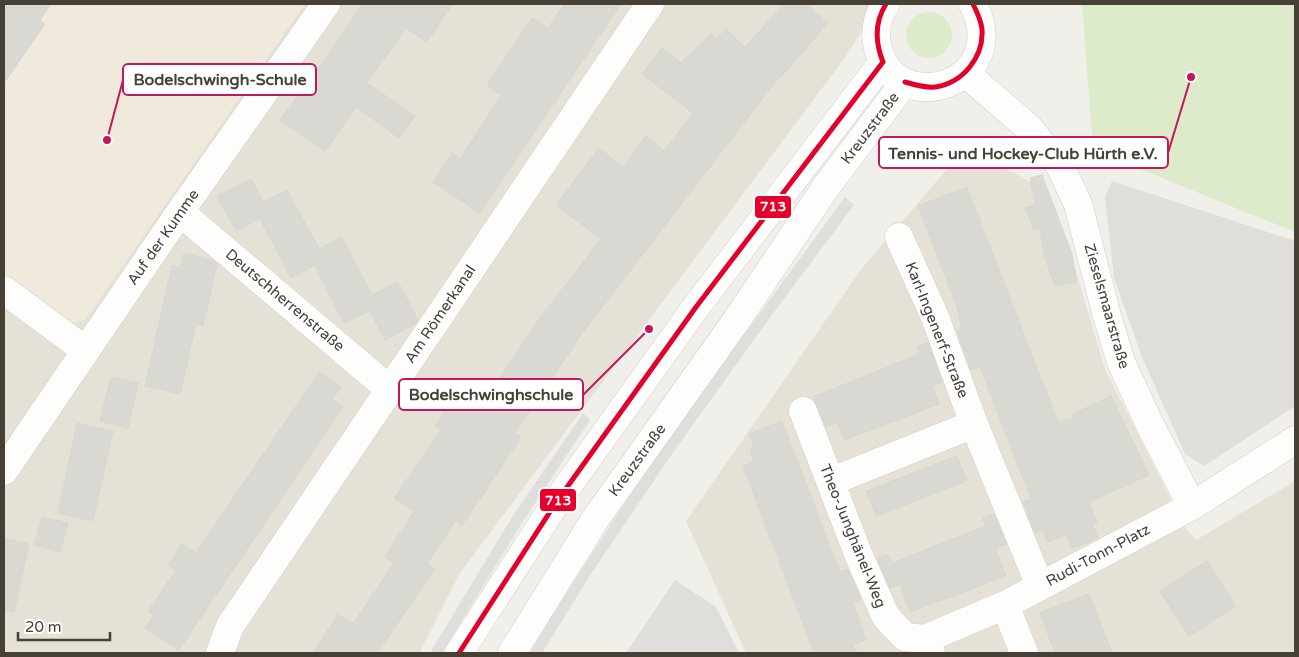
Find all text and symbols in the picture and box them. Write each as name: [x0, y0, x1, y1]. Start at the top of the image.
callout: Bodelschwingh-Schule: [123, 64, 316, 95]
text: Bodelschwingh-Schule: [134, 70, 307, 90]
street label: Kreuzstraße: [837, 89, 903, 167]
callout: Tennis- und Hockey-Club Hürth e.V.: [879, 137, 1168, 168]
text: Tennis- und Hockey-Club Hürth e.V.: [887, 144, 1158, 164]
street label: Auf der Kumme: [123, 186, 203, 288]
line badge: 713: [754, 195, 792, 219]
text: 713: [760, 198, 786, 215]
street label: Zieselsmaarstraße: [1081, 241, 1133, 371]
street label: Deutschherrenstraße: [222, 245, 348, 355]
street label: Karl-Ingenerf-Straße: [901, 259, 973, 401]
street label: Am Römerkanal: [401, 262, 479, 366]
callout: Bodelschwinghschule: [399, 379, 583, 410]
text: Bodelschwinghschule: [409, 385, 573, 405]
street label: Kreuzstraße: [605, 420, 669, 500]
street label: Theo-Junghänel-Weg: [816, 462, 890, 610]
line badge: 713: [539, 488, 577, 512]
text: 713: [545, 492, 571, 509]
street label: Rudi-Tonn-Platz: [1043, 520, 1153, 590]
scale bar: [18, 610, 110, 642]
text: 20 m: [25, 618, 62, 636]

